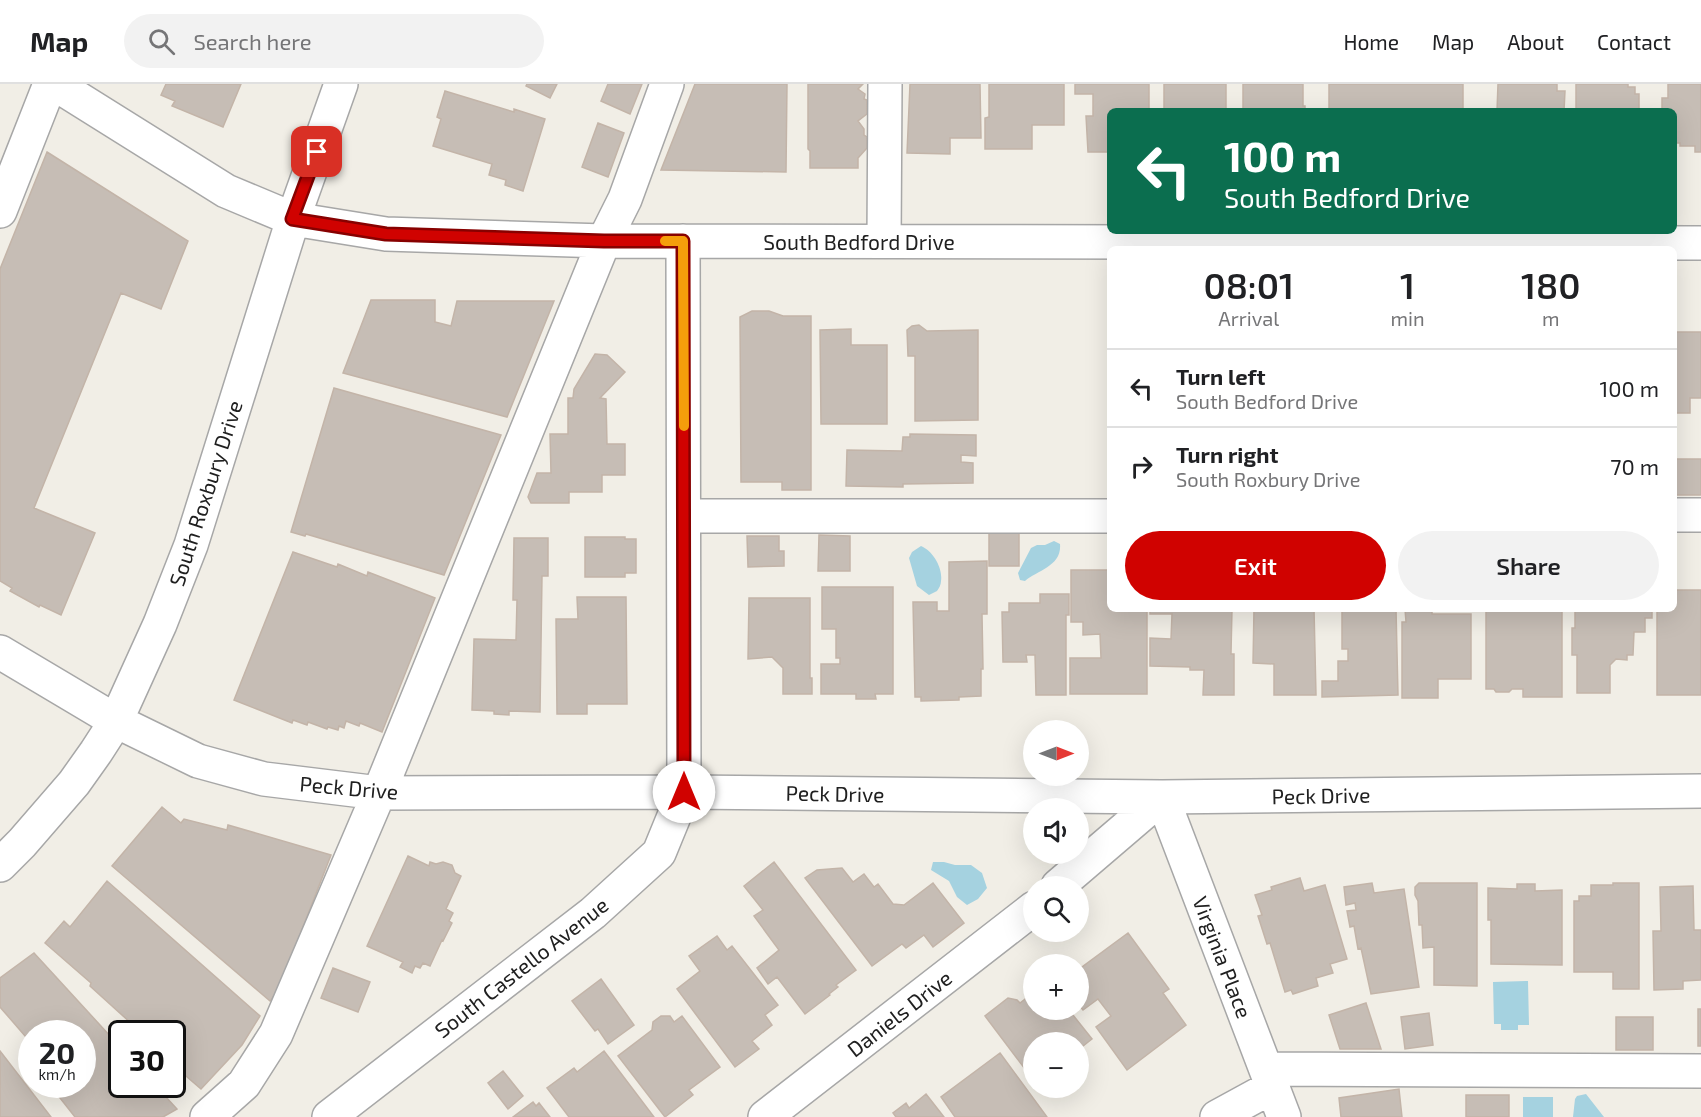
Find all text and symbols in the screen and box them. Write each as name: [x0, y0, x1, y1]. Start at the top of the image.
search box: [124, 14, 544, 68]
text: Map: [30, 24, 88, 58]
icon: search: [145, 25, 178, 58]
text: Search here: [193, 28, 312, 54]
text: Home: [1343, 29, 1399, 54]
text: Map: [1432, 29, 1474, 54]
text: About: [1507, 29, 1564, 54]
text: Contact: [1597, 29, 1671, 54]
pin: [291, 126, 342, 177]
text: 100 m: [1224, 130, 1341, 180]
icon: left: [1125, 132, 1203, 210]
icon: arrive: [300, 135, 333, 168]
text: South Bedford Drive: [1224, 181, 1470, 213]
street label: South Bedford Drive: [763, 229, 955, 254]
text: 08:01: [1203, 263, 1294, 306]
text: 1: [1400, 263, 1415, 306]
text: 180: [1521, 263, 1581, 306]
text: Arrival: [1218, 306, 1279, 330]
text: min: [1391, 306, 1425, 330]
text: m: [1542, 306, 1560, 330]
text: Turn left: [1176, 363, 1265, 389]
icon: left: [1125, 372, 1158, 405]
text: 100 m: [1600, 375, 1659, 401]
text: South Bedford Drive: [1176, 389, 1358, 413]
street label: South Roxbury Drive: [163, 397, 247, 589]
text: Turn right: [1176, 441, 1278, 467]
icon: right: [1125, 450, 1158, 483]
text: 70 m: [1610, 453, 1659, 479]
text: South Roxbury Drive: [1176, 467, 1361, 491]
button: Exit: [1125, 531, 1386, 600]
button: Share: [1398, 531, 1659, 600]
north arrow: [1023, 720, 1089, 786]
map controls: [1023, 720, 1089, 1098]
position arrow: [652, 760, 716, 824]
street label: Peck Drive: [299, 770, 399, 804]
street label: Peck Drive: [785, 780, 885, 806]
street label: Peck Drive: [1271, 782, 1371, 808]
button: sound: [1023, 798, 1089, 864]
button: search: [1023, 876, 1089, 942]
street label: South Castello Avenue: [429, 892, 613, 1042]
street label: Virginia Place: [1188, 893, 1258, 1021]
button: +: [1023, 954, 1089, 1020]
street label: Daniels Drive: [842, 964, 956, 1062]
speed limit sign: 30: [108, 1020, 186, 1098]
button: −: [1023, 1032, 1089, 1098]
text: 20: [39, 1034, 75, 1070]
text: km/h: [38, 1065, 76, 1083]

